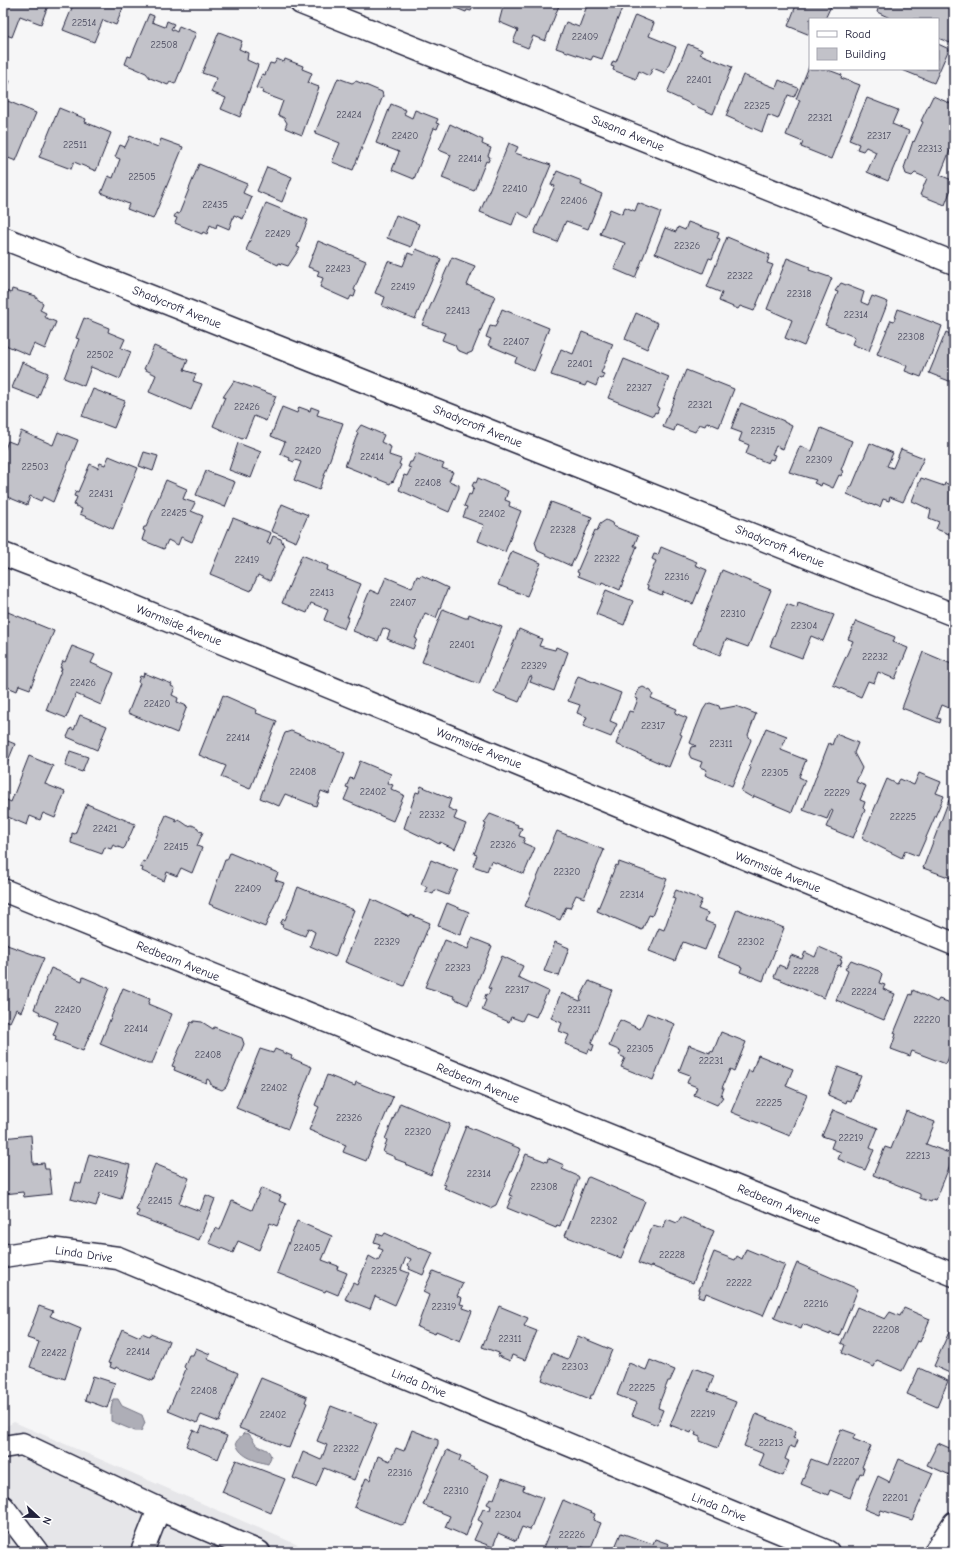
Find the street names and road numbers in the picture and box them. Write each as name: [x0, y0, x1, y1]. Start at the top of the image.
street label: Susana Avenue: [590, 112, 666, 154]
street label: Shadycroft Avenue: [130, 283, 224, 331]
street label: Shadycroft Avenue: [431, 402, 525, 450]
street label: Shadycroft Avenue: [733, 522, 827, 570]
street label: Warmside Avenue: [134, 601, 224, 649]
street label: Warmside Avenue: [434, 724, 524, 772]
street label: Warmside Avenue: [733, 848, 823, 896]
street label: Redbeam Avenue: [134, 938, 222, 984]
street label: Redbeam Avenue: [434, 1060, 522, 1106]
street label: Redbeam Avenue: [735, 1181, 823, 1227]
street label: Linda Drive: [54, 1243, 114, 1265]
street label: Linda Drive: [390, 1366, 448, 1400]
street label: Linda Drive: [690, 1490, 748, 1524]

